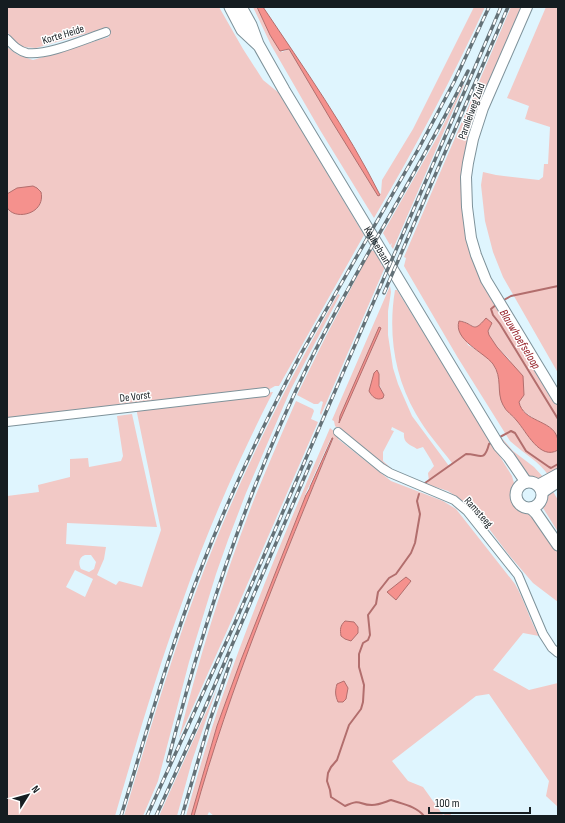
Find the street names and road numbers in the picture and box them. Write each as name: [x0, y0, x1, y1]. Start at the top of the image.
street label: Korte Heide: [41, 22, 86, 47]
street label: Parallelweg Zuid: [455, 81, 488, 141]
street label: Keulsebaan: [361, 224, 394, 267]
street label: De Vorst: [119, 388, 152, 405]
street label: Ramsteeg: [462, 494, 496, 531]

